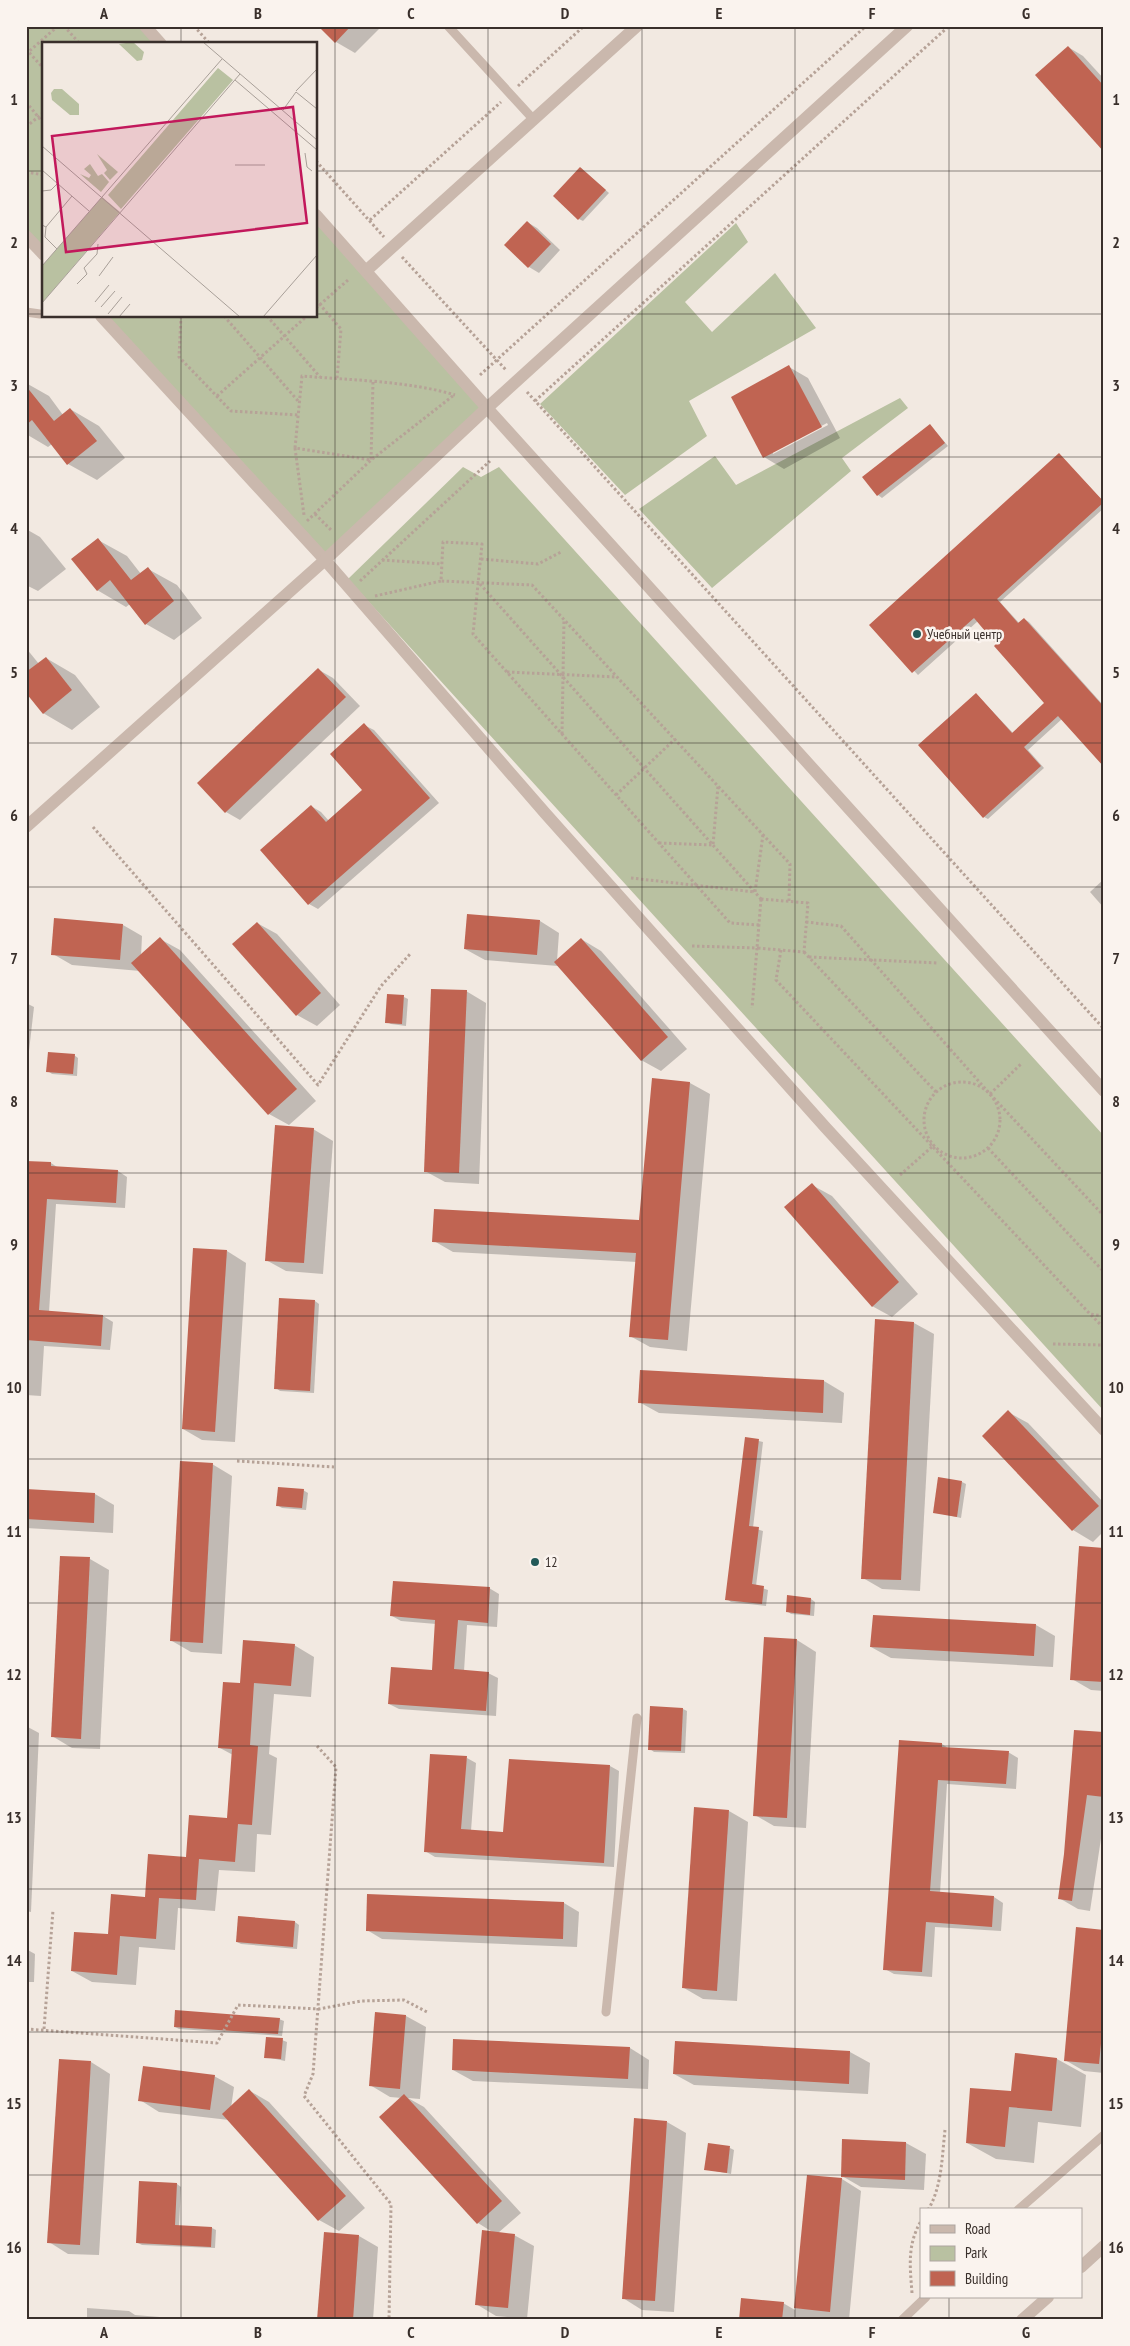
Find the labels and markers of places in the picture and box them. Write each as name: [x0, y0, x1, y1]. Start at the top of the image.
place label: Учебный центр: [927, 625, 1002, 643]
marker: Учебный центр: [911, 628, 923, 640]
place label: 12: [545, 1553, 558, 1571]
marker: 12: [529, 1556, 541, 1568]

